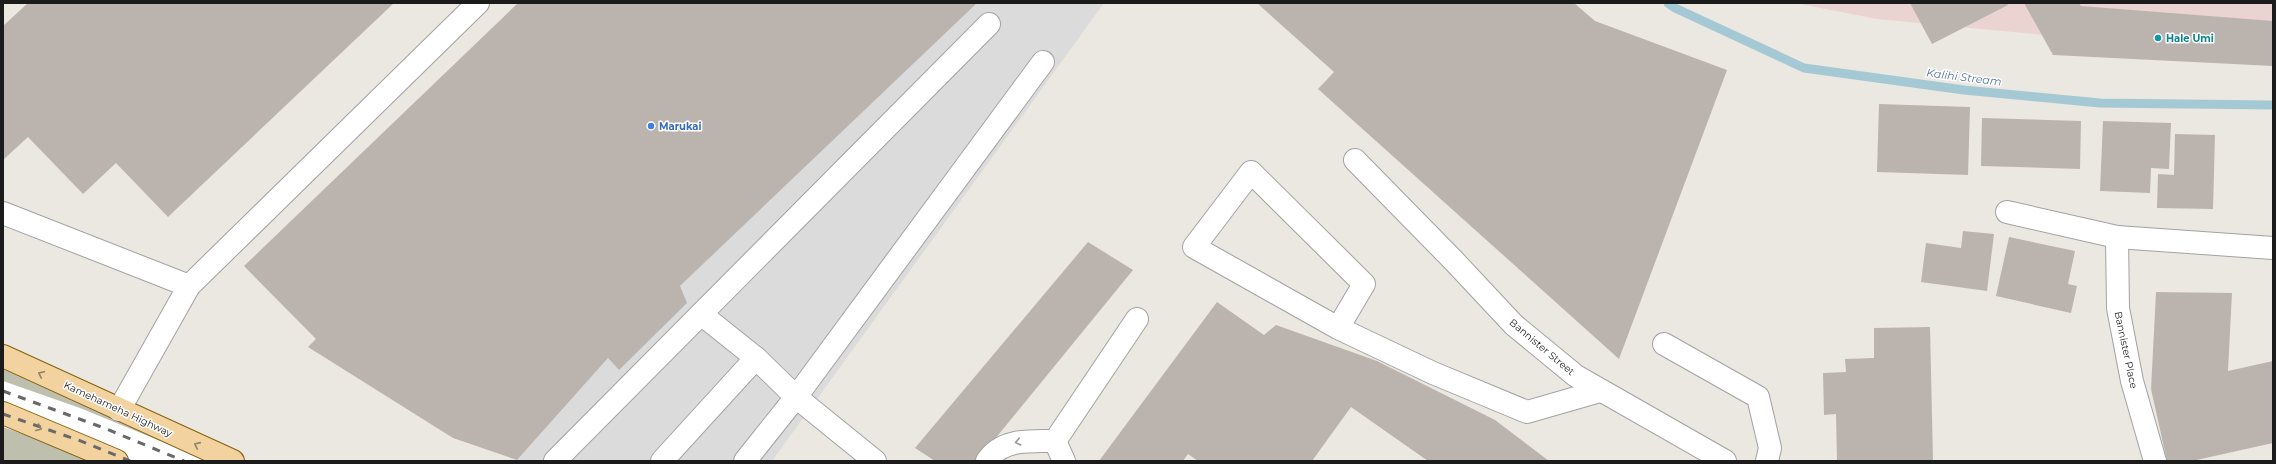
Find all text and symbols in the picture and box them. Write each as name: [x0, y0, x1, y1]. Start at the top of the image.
place label: Hale Umi: [2166, 32, 2214, 45]
marker: Hale Umi: [2153, 33, 2163, 43]
water label: Kalihi Stream: [1926, 65, 2002, 89]
place label: Marukai: [659, 120, 702, 133]
marker: Marukai: [646, 121, 656, 131]
street label: Bannister Place: [2111, 310, 2141, 390]
street label: Bannister Street: [1507, 316, 1577, 378]
one-way arrow: [37, 370, 44, 378]
street label: Kamehameha Highway: [62, 378, 175, 440]
one-way arrow: [35, 423, 42, 431]
one-way arrow: [1015, 438, 1021, 446]
one-way arrow: [194, 442, 201, 450]

